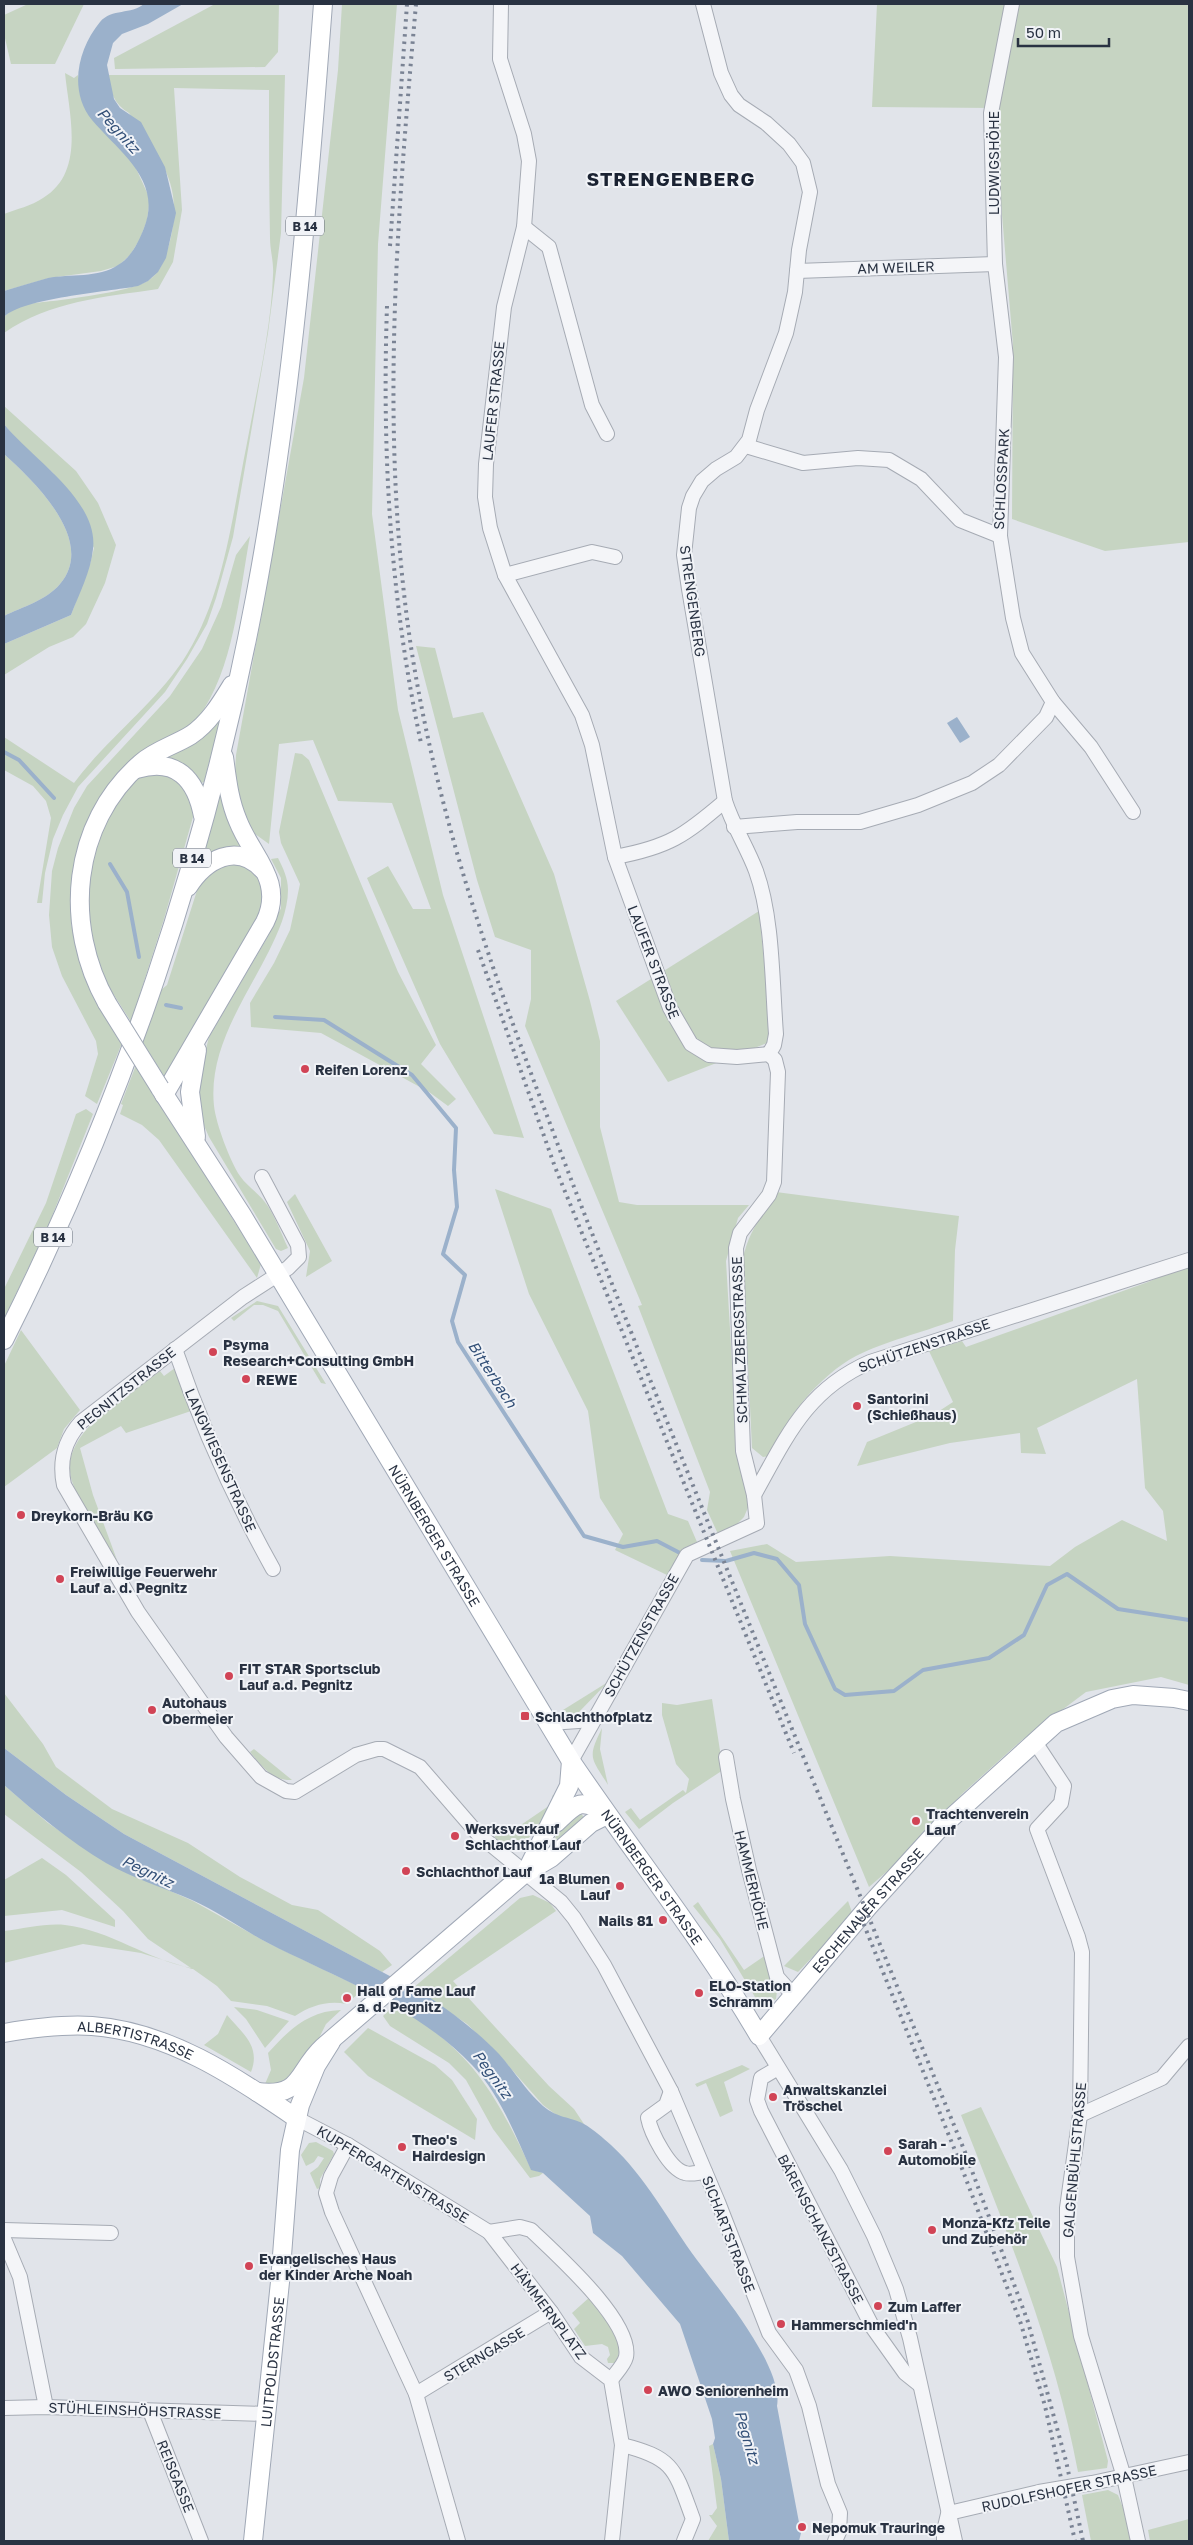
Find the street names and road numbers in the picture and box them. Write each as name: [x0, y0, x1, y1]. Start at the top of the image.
street label: LUDWIGSHÖHE: [985, 111, 1002, 215]
road number: B 14: [286, 217, 324, 236]
street label: AM WEILER: [857, 257, 935, 277]
street label: LAUFER STRASSE: [478, 340, 508, 462]
street label: SCHLOSSPARK: [990, 428, 1012, 530]
street label: STRENGENBERG: [677, 544, 709, 658]
road number: B 14: [173, 848, 211, 868]
street label: LAUFER STRASSE: [625, 903, 683, 1021]
road number: B 14: [34, 1228, 72, 1246]
street label: SCHMALZBERGSTRASSE: [728, 1256, 750, 1424]
street label: SCHÜTZENSTRASSE: [856, 1314, 992, 1376]
street label: PEGNITZSTRASSE: [73, 1343, 179, 1433]
street label: LANGWIESENSTRASSE: [182, 1386, 260, 1534]
street label: NÜRNBERGER STRASSE: [386, 1461, 484, 1609]
street label: SCHÜTZENSTRASSE: [600, 1570, 682, 1700]
street label: NÜRNBERGER STRASSE: [598, 1805, 706, 1948]
street label: HAMMERHÖHE: [731, 1828, 773, 1932]
street label: ESCHENAUER STRASSE: [808, 1844, 926, 1976]
street label: ALBERTISTRASSE: [77, 2017, 197, 2063]
street label: GALGENBÜHLSTRASSE: [1059, 2082, 1089, 2238]
street label: KUPFERGARTENSTRASSE: [314, 2122, 472, 2226]
street label: BÄRENSCHANZSTRASSE: [774, 2151, 868, 2307]
street label: SICHARTSTRASSE: [699, 2173, 759, 2295]
street label: HÄMMERNPLATZ: [507, 2260, 591, 2362]
street label: LUITPOLDSTRASSE: [256, 2296, 287, 2428]
street label: STERNGASSE: [440, 2323, 528, 2385]
street label: STÜHLEINSHÖHSTRASSE: [48, 2398, 222, 2422]
street label: REISGASSE: [154, 2437, 198, 2515]
street label: RUDOLFSHOFER STRASSE: [980, 2461, 1158, 2515]

